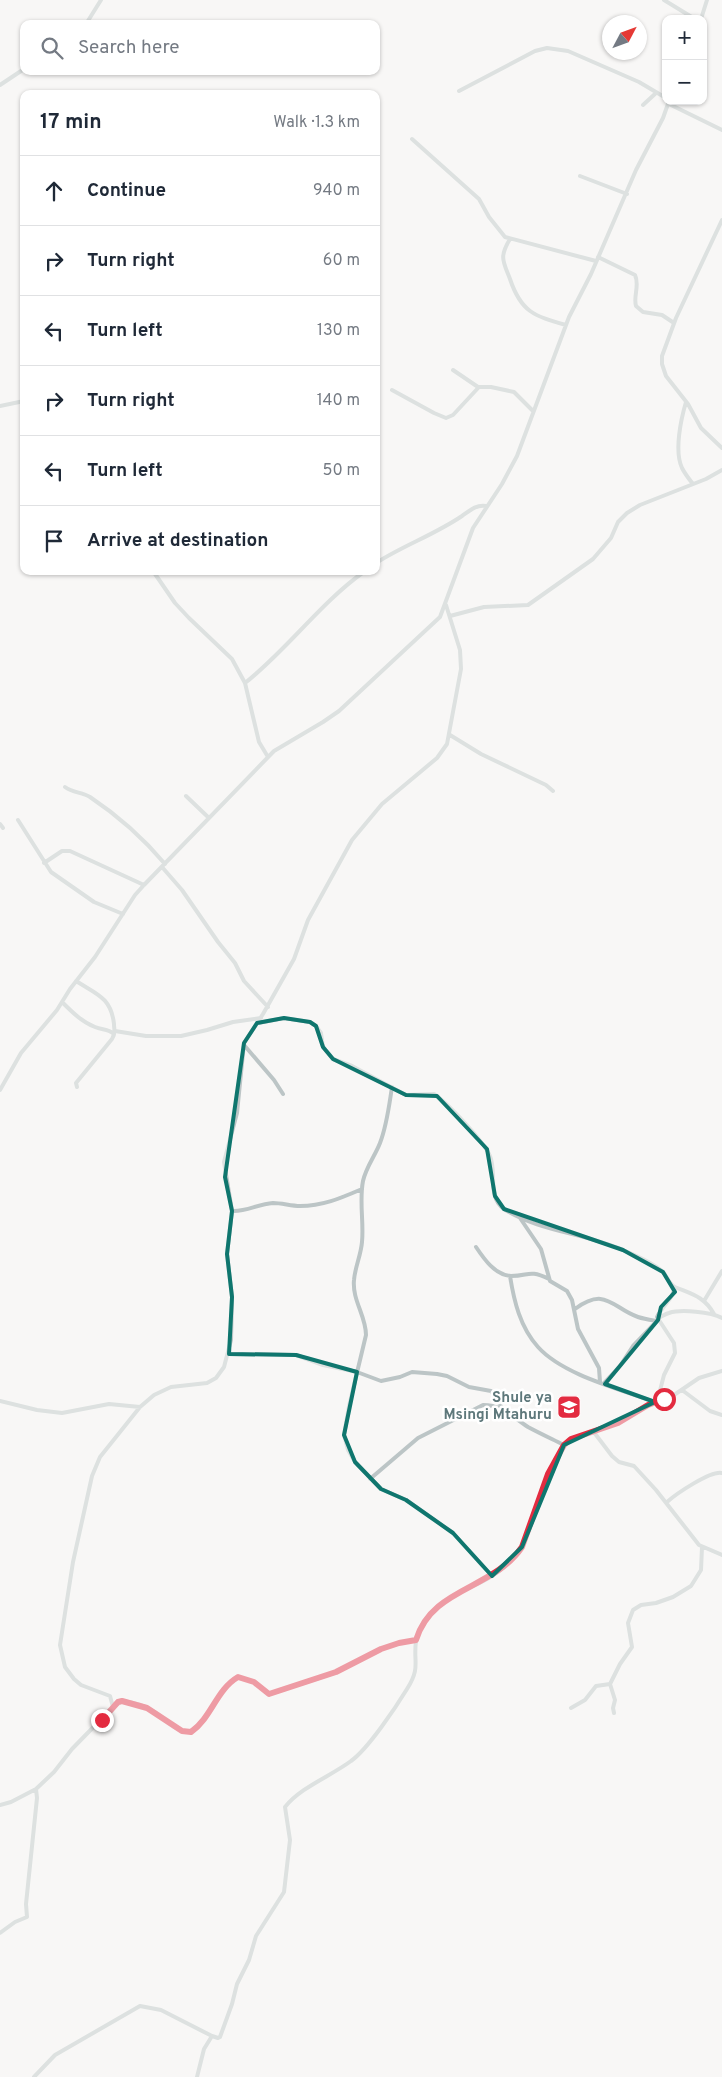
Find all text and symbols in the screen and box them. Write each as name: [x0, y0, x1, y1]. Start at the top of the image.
north arrow: [602, 15, 647, 60]
map controls: [662, 15, 707, 105]
button: +: [662, 15, 707, 60]
search box: [20, 20, 380, 75]
icon: search: [38, 34, 66, 62]
text: Search here: [78, 36, 180, 60]
button: −: [662, 60, 707, 105]
text: 17 min: [40, 109, 102, 136]
text: Walk · 1.3 km: [273, 113, 360, 133]
icon: ahead: [40, 177, 68, 205]
text: Continue: [87, 179, 166, 203]
text: 940 m: [313, 181, 360, 201]
icon: right: [40, 247, 68, 275]
text: Turn right: [87, 249, 175, 273]
text: 60 m: [323, 251, 360, 271]
icon: left: [40, 317, 68, 345]
text: Turn left: [87, 319, 163, 343]
text: 130 m: [317, 321, 360, 341]
icon: right: [40, 387, 68, 415]
text: Turn right: [87, 389, 175, 413]
text: 140 m: [317, 391, 360, 411]
icon: left: [40, 457, 68, 485]
text: Turn left: [87, 459, 163, 483]
text: 50 m: [323, 461, 360, 481]
icon: arrive: [40, 527, 68, 555]
text: Arrive at destination: [87, 529, 268, 553]
route start: [653, 1388, 676, 1411]
place label: Shule ya Msingi Mtahuru: [443, 1389, 552, 1425]
school or university icon: Shule ya Msingi Mtahuru: [556, 1394, 582, 1420]
route end: [91, 1709, 114, 1732]

